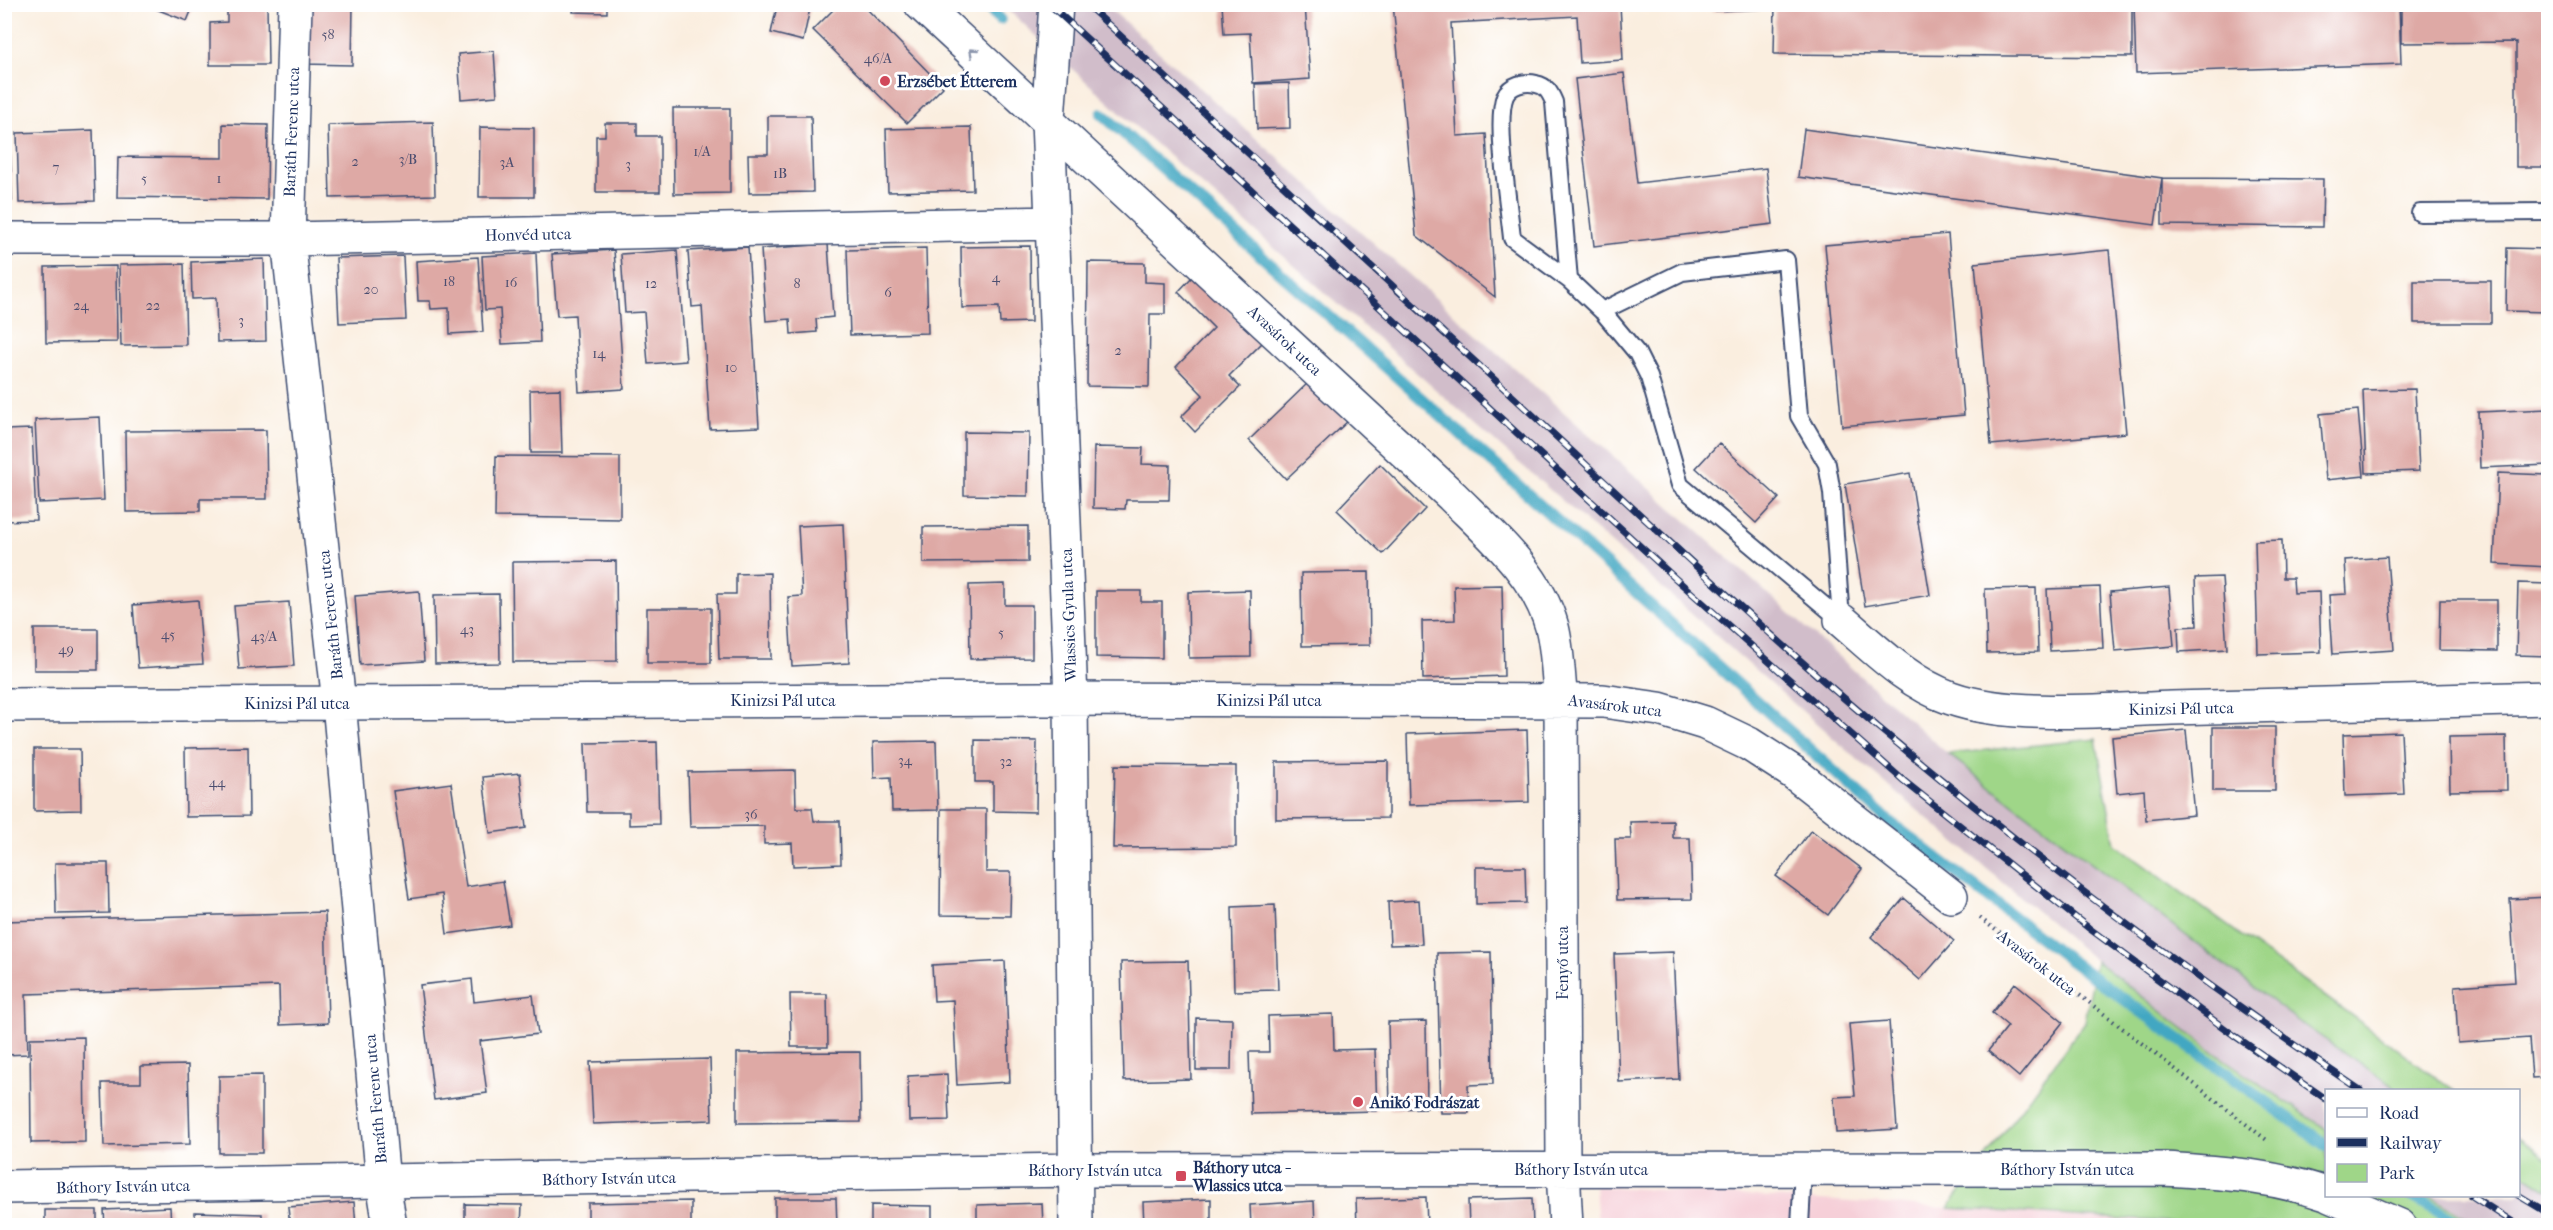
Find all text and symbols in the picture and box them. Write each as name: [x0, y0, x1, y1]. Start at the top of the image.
house number: 58: [321, 26, 335, 43]
one-way arrow: [970, 49, 981, 60]
house number: 46/A: [864, 50, 893, 67]
street label: Baráth Ferenc utca: [280, 66, 303, 197]
place label: Erzsébet Étterem: [897, 71, 1018, 91]
marker: Erzsébet Étterem: [878, 74, 892, 88]
house number: 1/A: [693, 143, 712, 160]
house number: 3/B: [399, 151, 417, 168]
house number: 2: [351, 153, 359, 170]
house number: 3A: [500, 154, 515, 171]
house number: 3: [625, 156, 631, 173]
house number: 7: [53, 159, 60, 176]
house number: 1B: [773, 165, 787, 182]
house number: 5: [141, 170, 147, 187]
house number: 1: [217, 170, 222, 187]
street label: Honvéd utca: [485, 224, 572, 245]
house number: 4: [992, 269, 1001, 286]
house number: 18: [443, 273, 455, 290]
house number: 16: [505, 274, 518, 291]
house number: 12: [645, 275, 657, 292]
house number: 8: [793, 275, 801, 292]
house number: 20: [364, 281, 378, 298]
house number: 6: [884, 284, 892, 301]
house number: 24: [73, 297, 89, 314]
house number: 22: [146, 297, 160, 314]
street label: Avasárok utca: [1243, 301, 1326, 380]
house number: 3: [238, 312, 244, 329]
house number: 2: [1114, 342, 1122, 359]
house number: 14: [592, 345, 606, 362]
house number: 10: [725, 359, 737, 376]
street label: Wlassics Gyula utca: [1057, 547, 1080, 683]
street label: Baráth Ferenc utca: [314, 549, 347, 681]
house number: 43: [460, 621, 474, 638]
house number: 5: [998, 624, 1004, 641]
house number: 45: [161, 626, 175, 643]
house number: 43/A: [251, 628, 278, 645]
house number: 49: [58, 641, 74, 658]
street label: Avasárok utca: [1566, 690, 1663, 721]
street label: Kinizsi Pál utca: [730, 691, 836, 710]
street label: Kinizsi Pál utca: [1216, 691, 1322, 710]
street label: Kinizsi Pál utca: [244, 694, 350, 713]
street label: Kinizsi Pál utca: [2128, 698, 2234, 719]
house number: 34: [898, 752, 913, 769]
house number: 32: [1000, 753, 1012, 770]
house number: 44: [209, 774, 226, 791]
house number: 36: [744, 806, 758, 823]
street label: Fenyő utca: [1553, 925, 1572, 1000]
street label: Avasárok utca: [1993, 925, 2080, 999]
street label: Baráth Ferenc utca: [360, 1033, 391, 1165]
legend: [2325, 1089, 2520, 1197]
place label: Anikó Fodrászat: [1369, 1093, 1480, 1112]
marker: Anikó Fodrászat: [1351, 1095, 1365, 1109]
text: Road: [2379, 1103, 2419, 1124]
text: Railway: [2379, 1133, 2443, 1154]
place label: Báthory utca - Wlassics utca: [1192, 1158, 1292, 1195]
street label: Báthory István utca: [1514, 1160, 1649, 1179]
street label: Báthory István utca: [2000, 1160, 2135, 1179]
street label: Báthory István utca: [1028, 1161, 1163, 1180]
text: Park: [2379, 1163, 2416, 1184]
street label: Báthory István utca: [542, 1168, 677, 1189]
marker: Báthory utca - Wlassics utca: [1174, 1169, 1188, 1183]
street label: Báthory István utca: [56, 1176, 191, 1197]

